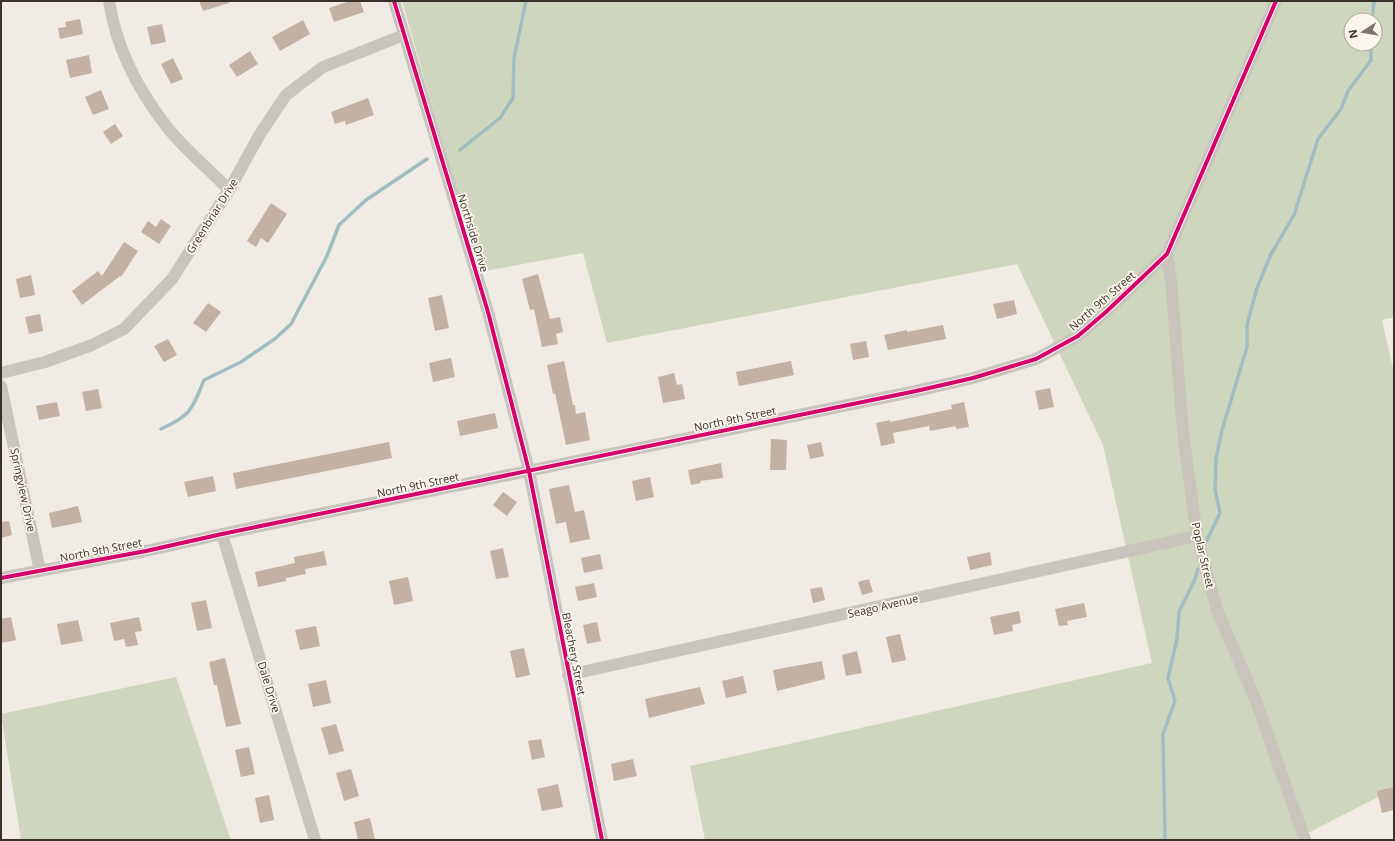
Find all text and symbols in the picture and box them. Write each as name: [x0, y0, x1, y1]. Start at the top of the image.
north arrow: [1343, 12, 1383, 52]
text: N: [1344, 28, 1361, 40]
street label: Greenbriar Drive: [182, 175, 241, 256]
street label: Northside Drive: [454, 192, 492, 274]
street label: North 9th Street: [1065, 268, 1138, 334]
street label: North 9th Street: [693, 402, 777, 435]
street label: Springview Drive: [7, 447, 40, 533]
street label: North 9th Street: [376, 468, 460, 501]
street label: Poplar Street: [1189, 521, 1218, 589]
street label: North 9th Street: [59, 534, 143, 565]
street label: Seago Avenue: [846, 590, 920, 621]
street label: Bleachery Street: [559, 611, 590, 697]
street label: Dale Drive: [255, 659, 284, 714]

